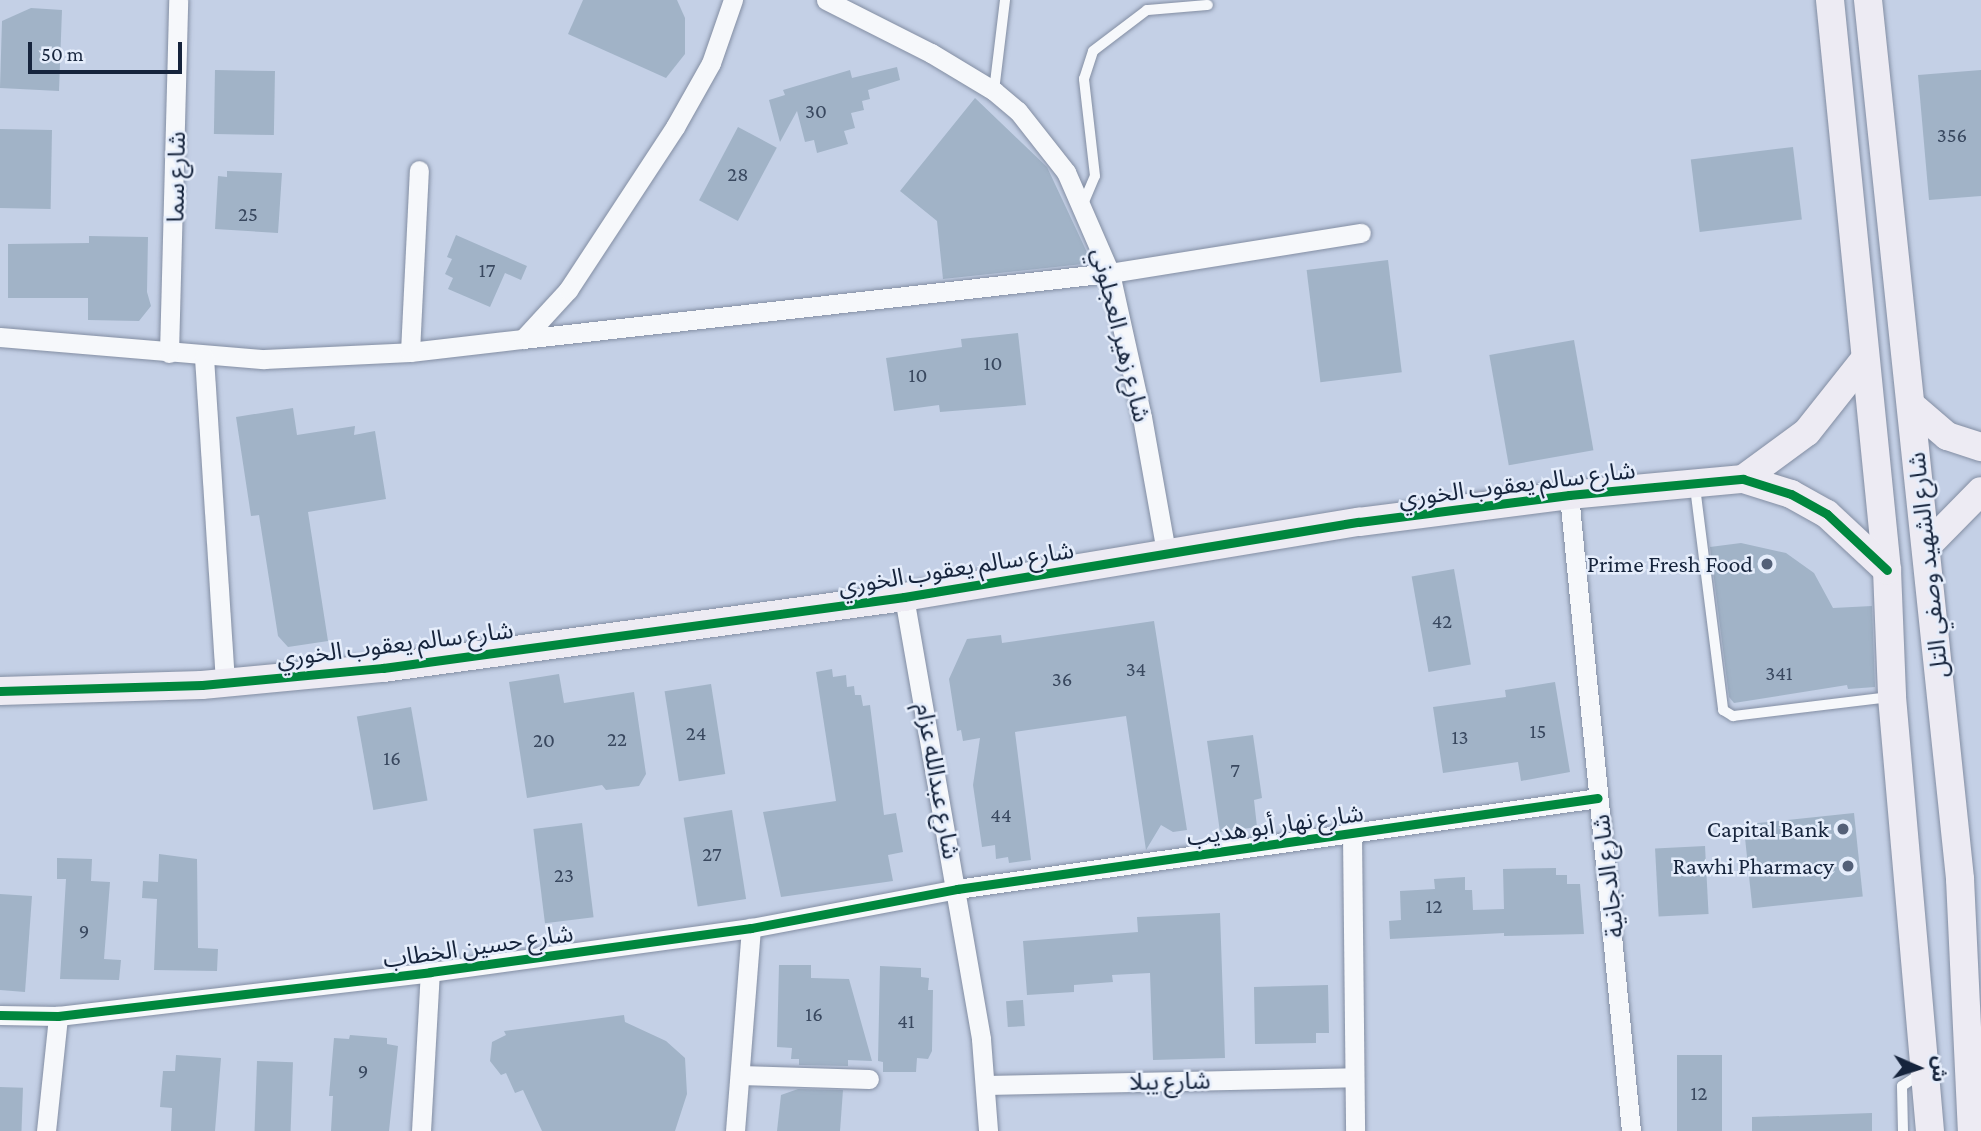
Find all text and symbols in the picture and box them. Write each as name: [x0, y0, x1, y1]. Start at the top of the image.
scale bar: [32, 28, 186, 72]
text: 50 m: [41, 42, 84, 66]
house number: 30: [805, 98, 827, 124]
house number: 356: [1937, 122, 1967, 148]
street label: شارع سما: [161, 131, 191, 223]
house number: 28: [727, 161, 749, 187]
house number: 25: [238, 201, 258, 227]
street label: شارع زهير العجلوني: [1085, 245, 1157, 425]
house number: 17: [479, 257, 495, 283]
house number: 10: [984, 350, 1002, 376]
house number: 10: [909, 362, 927, 388]
street label: شارع الشهيد وصفي التل: [1902, 451, 1954, 679]
street label: شارع سالم يعقوب الخوري: [1397, 455, 1637, 513]
street label: شارع سالم يعقوب الخوري: [836, 535, 1076, 601]
place label: Prime Fresh Food: [1587, 550, 1753, 578]
marker: Prime Fresh Food: [1759, 556, 1775, 572]
house number: 42: [1432, 608, 1452, 634]
street label: شارع سالم يعقوب الخوري: [275, 615, 515, 673]
house number: 34: [1126, 656, 1146, 682]
house number: 341: [1765, 660, 1793, 686]
house number: 36: [1052, 666, 1072, 692]
street label: شارع عبدالله عزام: [910, 701, 966, 861]
house number: 15: [1530, 718, 1546, 744]
house number: 24: [686, 720, 706, 746]
house number: 13: [1452, 724, 1468, 750]
house number: 22: [607, 726, 627, 752]
house number: 20: [533, 727, 555, 753]
house number: 16: [383, 745, 401, 771]
house number: 7: [1230, 757, 1240, 783]
street label: شارع نهار أبو هديب: [1185, 798, 1365, 852]
house number: 44: [990, 802, 1012, 828]
street label: شارع الدجانية: [1586, 813, 1630, 939]
place label: Capital Bank: [1707, 815, 1829, 843]
marker: Capital Bank: [1835, 821, 1851, 837]
house number: 27: [702, 841, 722, 867]
place label: Rawhi Pharmacy: [1673, 852, 1834, 880]
marker: Rawhi Pharmacy: [1840, 858, 1856, 874]
house number: 23: [554, 862, 574, 888]
house number: 12: [1426, 893, 1442, 919]
house number: 9: [79, 918, 89, 944]
street label: شارع حسين الخطاب: [381, 918, 575, 974]
house number: 16: [805, 1001, 823, 1027]
house number: 41: [897, 1008, 915, 1034]
north arrow: [1883, 1033, 1953, 1103]
text: ش: [1928, 1056, 1951, 1083]
house number: 9: [358, 1058, 368, 1084]
street label: شارع يبلا: [1129, 1066, 1211, 1096]
house number: 12: [1691, 1080, 1707, 1106]

